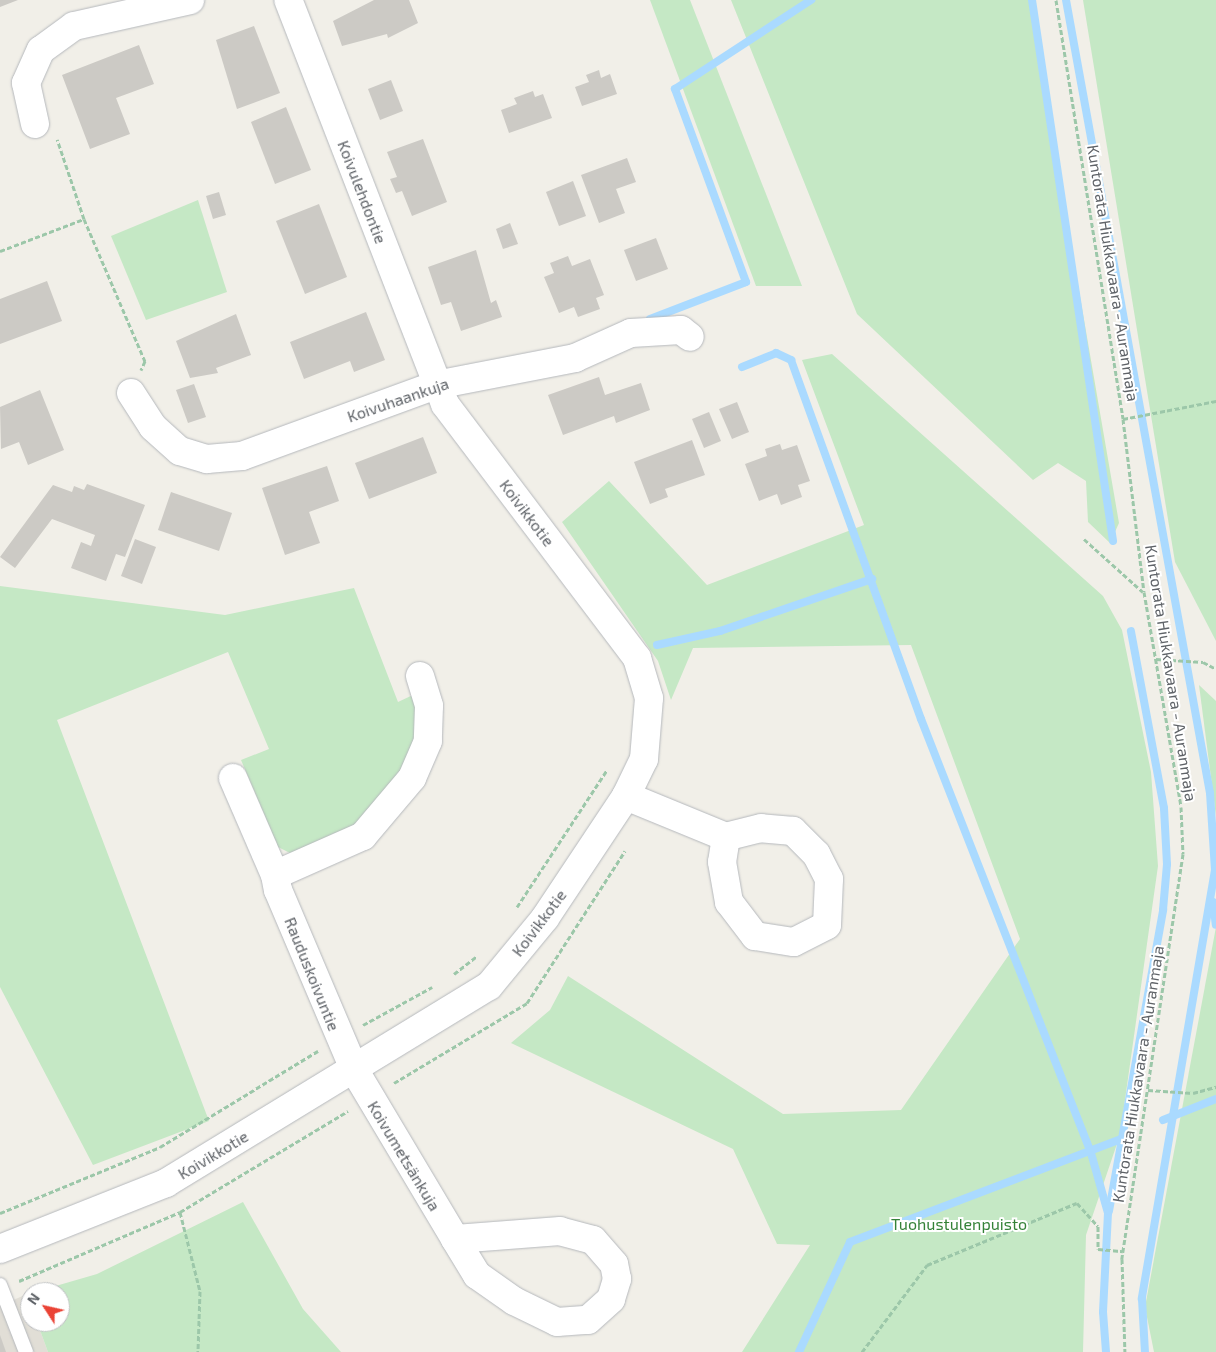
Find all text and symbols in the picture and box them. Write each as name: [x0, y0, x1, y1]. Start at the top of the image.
street label: Koivulehdontie: [334, 138, 390, 246]
street label: Kuntorata Hiukkavaara - Auranmaja: [1083, 143, 1143, 403]
street label: Koivuhaankuja: [345, 374, 451, 426]
street label: Koivikkotie: [496, 476, 558, 550]
street label: Kuntorata Hiukkavaara - Auranmaja: [1141, 543, 1201, 803]
street label: Koivikkotie: [508, 886, 570, 960]
street label: Rauduskoivuntie: [280, 914, 344, 1034]
street label: Kuntorata Hiukkavaara - Auranmaja: [1108, 944, 1168, 1204]
street label: Koivumetsänkuja: [364, 1098, 444, 1214]
street label: Koivikkotie: [174, 1127, 252, 1183]
park label: Tuohustulenpuisto: [891, 1214, 1027, 1234]
north arrow: [20, 1282, 70, 1332]
text: N: [23, 1290, 43, 1308]

